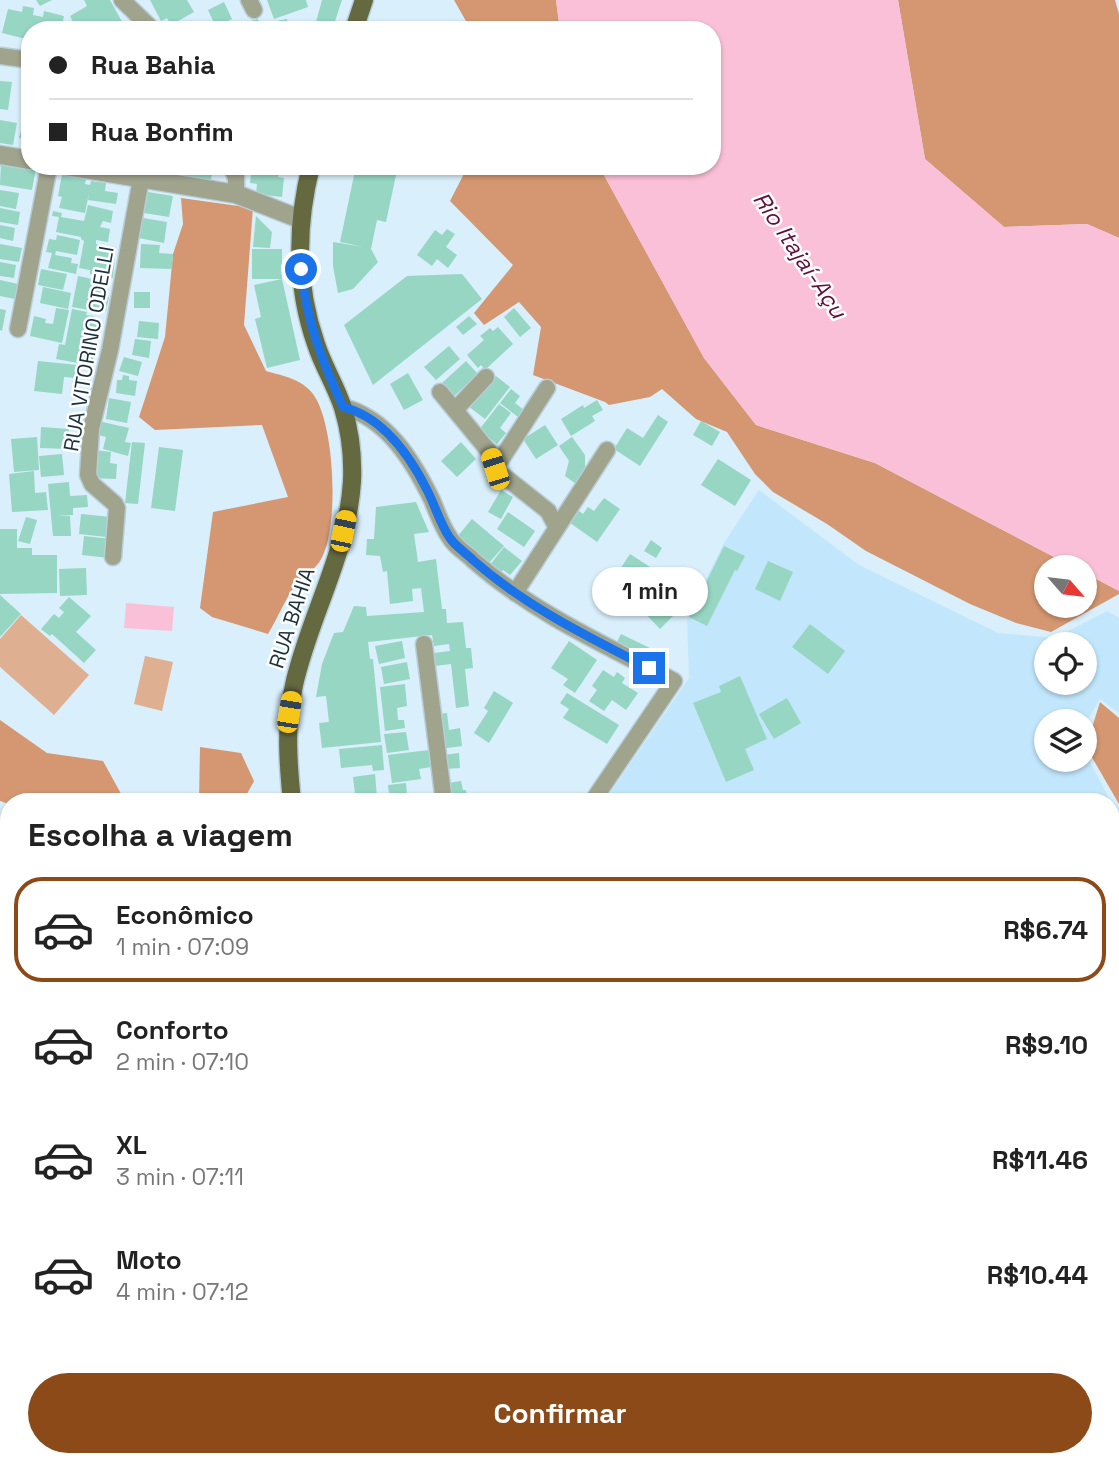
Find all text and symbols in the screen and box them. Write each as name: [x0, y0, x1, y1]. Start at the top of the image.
text: Rua Bahia: [91, 48, 215, 82]
text: Rua Bonfim: [91, 115, 234, 149]
water label: Rio Itajaí-Açu: [747, 186, 854, 325]
street label: RUA VITORINO ODELLI: [57, 244, 120, 454]
route start: [285, 253, 317, 285]
car: [479, 446, 512, 492]
car: [329, 508, 358, 554]
north arrow: [1034, 555, 1097, 618]
map controls: [1034, 555, 1097, 772]
street label: RUA BAHIA: [263, 564, 321, 672]
callout: 1 min: [591, 566, 707, 616]
text: 1 min: [622, 576, 678, 606]
button: locate: [1034, 632, 1097, 695]
route end: [633, 652, 665, 684]
car: [276, 690, 303, 734]
button: layers: [1034, 709, 1097, 772]
text: Escolha a viagem: [28, 815, 293, 855]
icon: car: [32, 898, 95, 961]
text: Econômico: [116, 898, 254, 932]
text: R$6.74: [1003, 913, 1088, 947]
text: 1 min · 07:09: [116, 932, 249, 962]
icon: car: [32, 1013, 95, 1076]
text: Conforto: [116, 1013, 229, 1047]
text: R$9.10: [1005, 1028, 1088, 1062]
text: 2 min · 07:10: [116, 1047, 249, 1077]
icon: car: [32, 1128, 95, 1191]
text: XL: [116, 1128, 147, 1162]
text: R$11.46: [992, 1143, 1088, 1177]
text: 3 min · 07:11: [116, 1162, 244, 1192]
icon: car: [32, 1243, 95, 1306]
text: Moto: [116, 1243, 182, 1277]
text: R$10.44: [987, 1258, 1088, 1292]
text: 4 min · 07:12: [116, 1277, 249, 1307]
button: Confirmar: [28, 1373, 1092, 1453]

